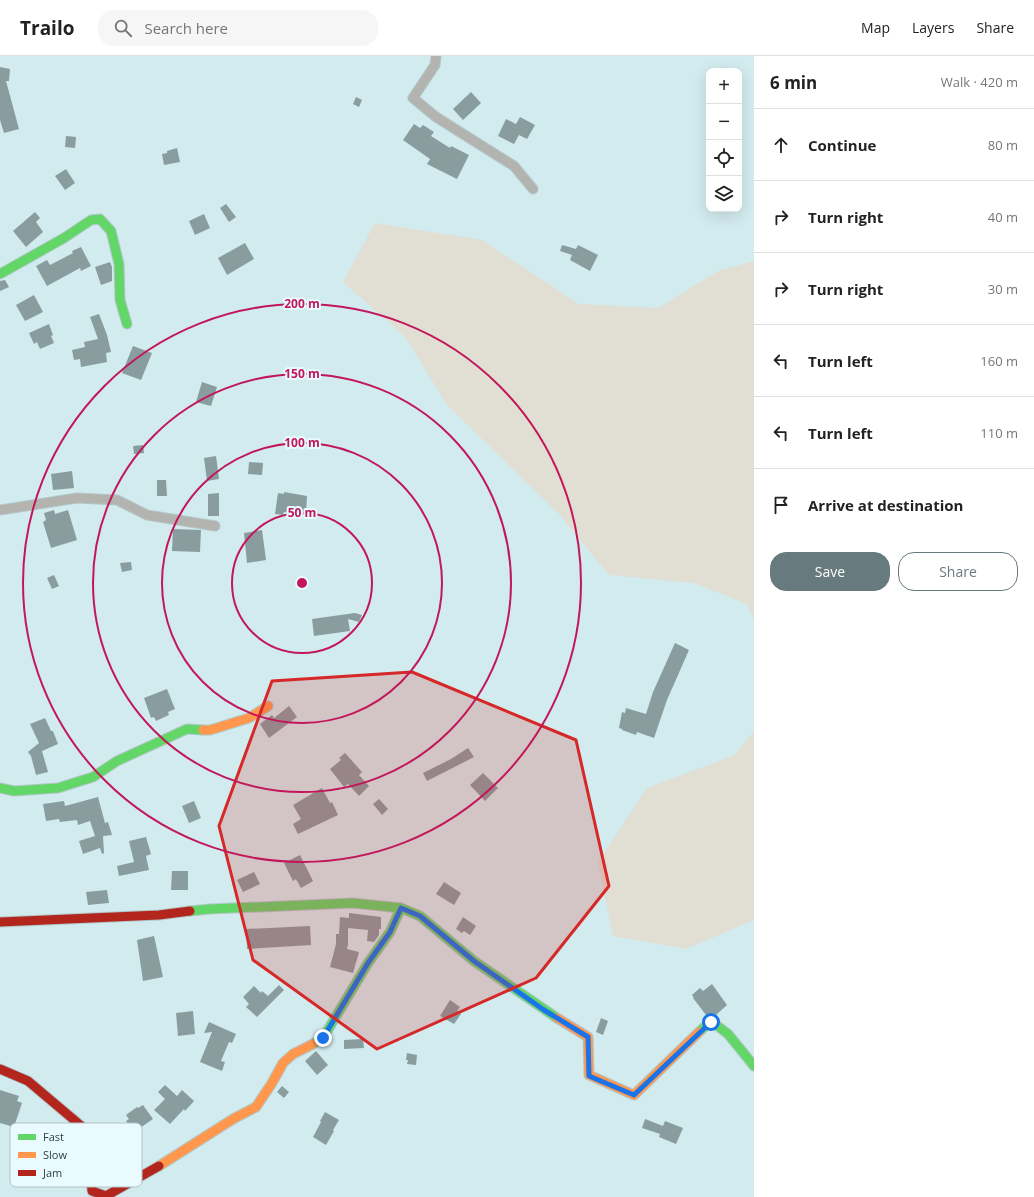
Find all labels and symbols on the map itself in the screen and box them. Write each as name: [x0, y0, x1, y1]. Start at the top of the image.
text: 200 m: [284, 295, 320, 312]
text: 150 m: [284, 365, 320, 382]
text: 100 m: [284, 434, 320, 451]
text: 50 m: [288, 504, 316, 521]
centre of rings: [295, 576, 309, 590]
route start: [702, 1013, 720, 1031]
route end: [314, 1029, 332, 1047]
legend: [10, 1123, 142, 1187]
text: Fast: [43, 1129, 64, 1144]
text: Slow: [43, 1147, 67, 1162]
text: Jam: [42, 1165, 62, 1180]

